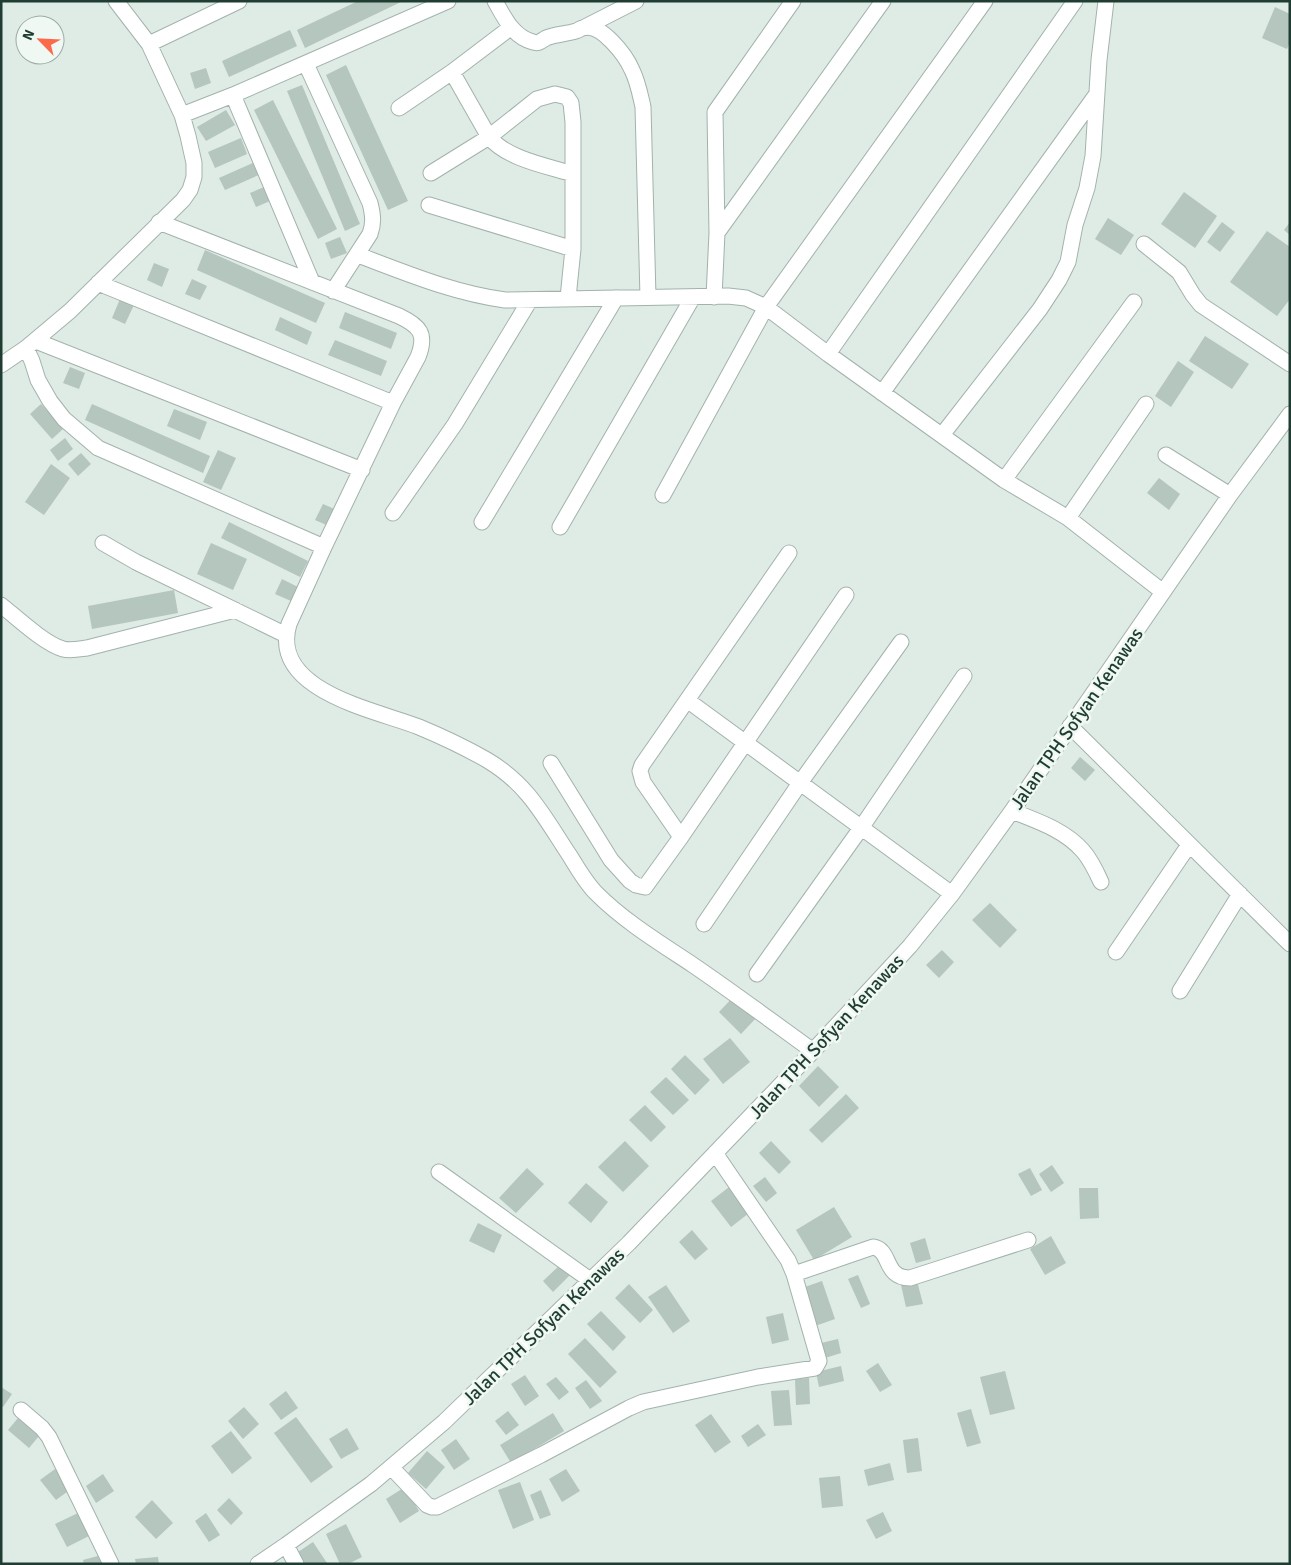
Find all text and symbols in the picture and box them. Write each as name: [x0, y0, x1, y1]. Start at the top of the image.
north arrow: [15, 15, 65, 65]
text: N: [19, 27, 38, 43]
street label: Jalan TPH Sofyan Kenawas: [1005, 623, 1149, 814]
street label: Jalan TPH Sofyan Kenawas: [744, 949, 909, 1124]
street label: Jalan TPH Sofyan Kenawas: [458, 1243, 630, 1411]

